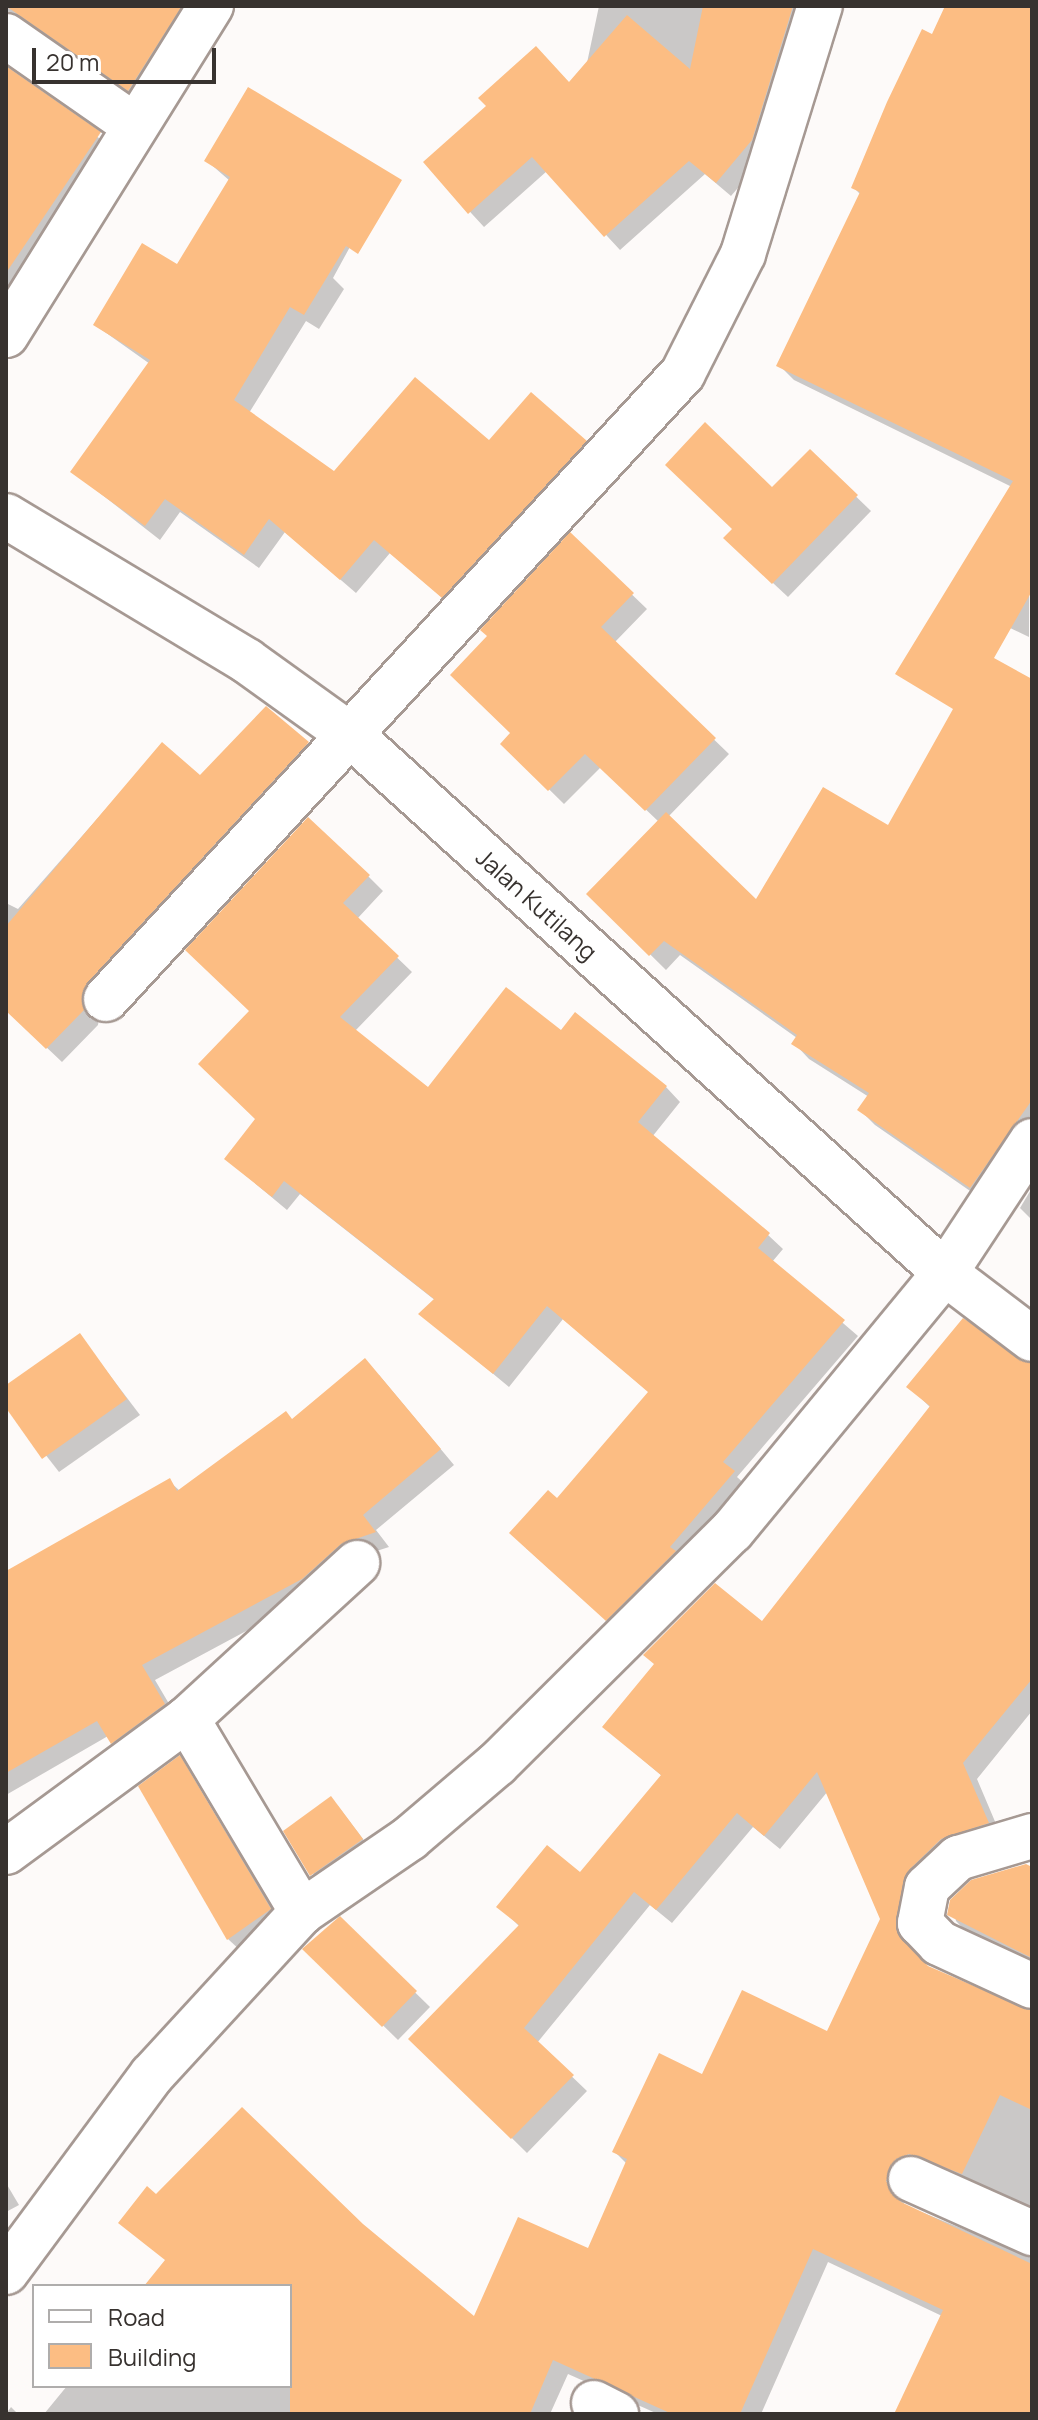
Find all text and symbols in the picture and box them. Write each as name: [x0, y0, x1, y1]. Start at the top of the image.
scale bar: [36, 32, 220, 82]
text: 20 m: [46, 45, 99, 78]
street label: Jalan Kutilang: [471, 842, 603, 966]
legend: [32, 2284, 292, 2388]
text: Road: [108, 2300, 165, 2333]
text: Building: [108, 2340, 196, 2373]

